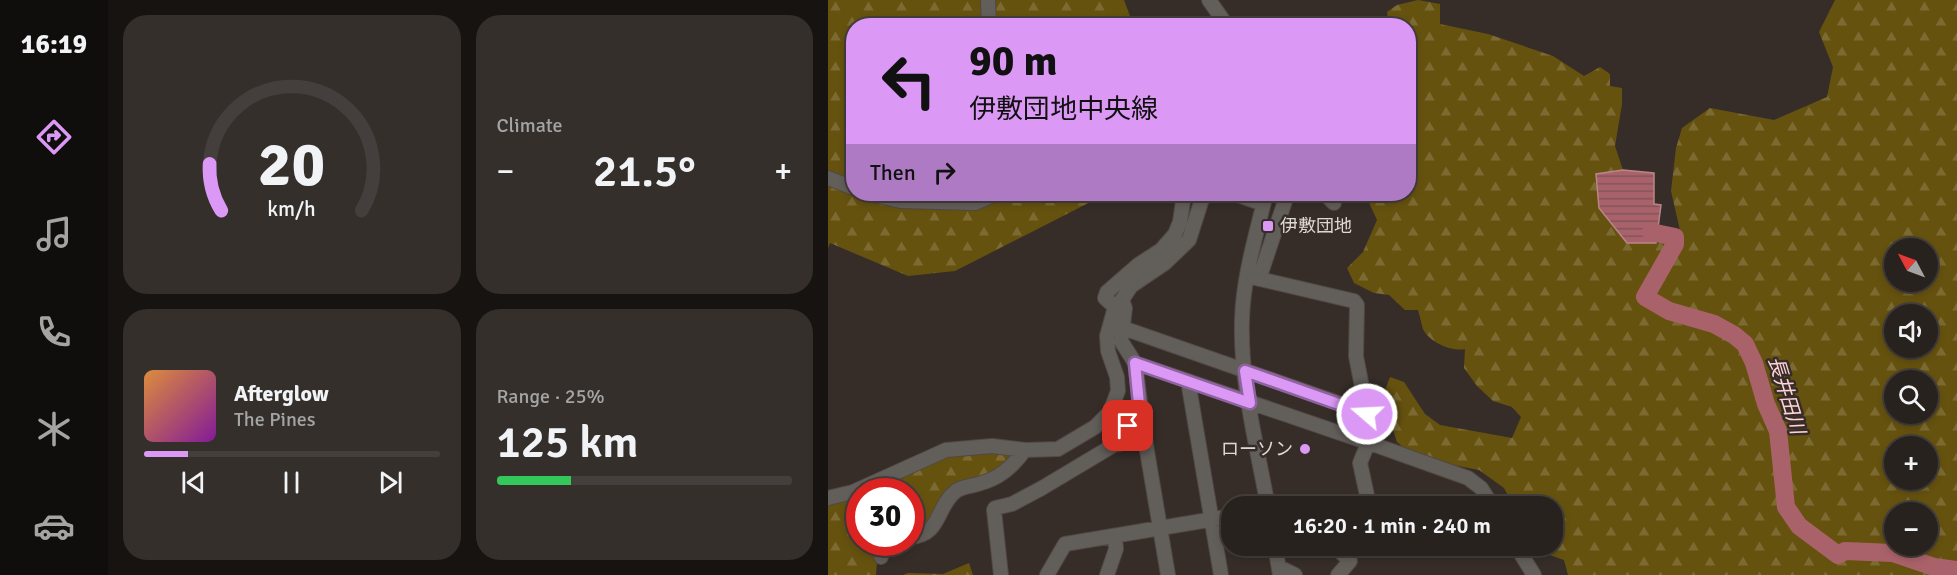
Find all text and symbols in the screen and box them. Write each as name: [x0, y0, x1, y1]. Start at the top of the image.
text: 16:19: [21, 28, 87, 61]
text: 90 m: [969, 36, 1058, 87]
icon: left: [870, 42, 948, 120]
text: 伊敷団地中央線: [969, 93, 1158, 126]
text: Climate: [497, 113, 562, 138]
icon: directions: [33, 116, 75, 158]
text: 20: [258, 126, 325, 203]
text: 21.5°: [593, 144, 696, 199]
text: −: [497, 151, 514, 192]
text: +: [774, 151, 792, 192]
icon: right: [928, 156, 961, 189]
text: Then: [870, 159, 916, 186]
text: km/h: [267, 197, 316, 223]
icon: music: [33, 213, 75, 255]
place label: 伊敷団地: [1280, 215, 1352, 237]
marker: 伊敷団地: [1261, 219, 1275, 233]
north arrow: [1884, 238, 1938, 292]
map controls: [1884, 238, 1938, 556]
button: sound: [1884, 304, 1938, 358]
icon: phone: [33, 311, 75, 353]
water label: 長井田川: [1763, 353, 1811, 439]
button: search: [1884, 370, 1938, 424]
text: Afterglow: [234, 380, 329, 407]
position arrow: [1335, 382, 1399, 446]
text: Range · 25%: [497, 384, 605, 409]
pin: [1102, 400, 1153, 451]
text: The Pines: [234, 407, 316, 432]
icon: climate: [33, 408, 75, 450]
icon: arrive: [1111, 409, 1144, 442]
text: 125 km: [497, 415, 639, 470]
button: +: [1884, 436, 1938, 490]
place label: ローソン: [1221, 438, 1293, 460]
marker: ローソン: [1298, 442, 1312, 456]
icon: previous: [177, 466, 210, 499]
icon: pause: [275, 466, 308, 499]
icon: next: [374, 466, 407, 499]
speed limit sign: 30: [846, 478, 924, 556]
button: −: [1884, 502, 1938, 556]
icon: car: [33, 505, 75, 547]
text: 16:20 · 1 min · 240 m: [1293, 512, 1491, 539]

